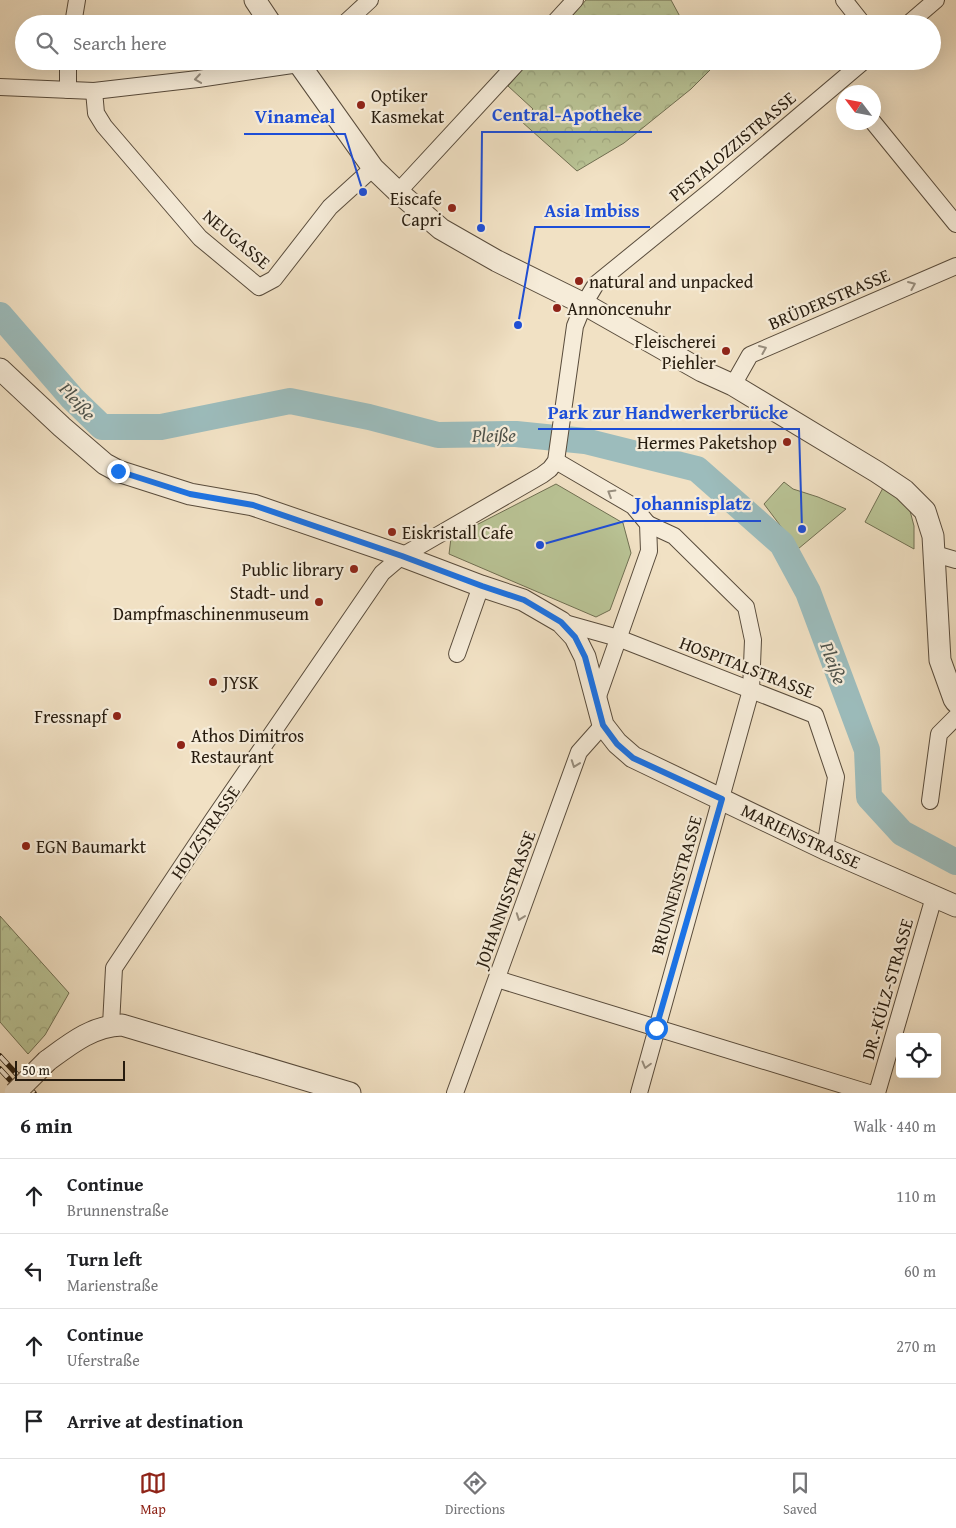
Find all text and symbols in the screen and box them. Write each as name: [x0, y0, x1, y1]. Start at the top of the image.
search box: [15, 15, 941, 70]
icon: search: [33, 29, 61, 57]
text: Search here: [73, 29, 167, 57]
one-way arrow: [194, 73, 202, 84]
place label: Optiker Kasmekat: [371, 82, 445, 130]
street label: PESTALOZZISTRASSE: [663, 85, 801, 207]
north arrow: [836, 85, 881, 130]
callout: Central-Apotheke: [482, 98, 652, 132]
marker: Optiker Kasmekat: [355, 99, 367, 111]
callout: Vinameal: [244, 100, 345, 134]
text: Central-Apotheke: [492, 100, 642, 128]
text: Vinameal: [255, 102, 336, 130]
place label: Eiscafe Capri: [390, 185, 442, 233]
callout: Asia Imbiss: [535, 193, 650, 227]
text: Asia Imbiss: [544, 196, 640, 224]
marker: Eiscafe Capri: [446, 202, 458, 214]
street label: NEUGASSE: [197, 203, 277, 275]
street label: BRÜDERSTRASSE: [764, 261, 894, 337]
place label: natural and unpacked: [589, 268, 754, 295]
marker: natural and unpacked: [573, 275, 585, 287]
one-way arrow: [907, 280, 916, 291]
place label: Annoncenuhr: [567, 295, 672, 322]
marker: Annoncenuhr: [551, 302, 563, 314]
place label: Fleischerei Piehler: [635, 328, 717, 376]
marker: Fleischerei Piehler: [720, 345, 732, 357]
one-way arrow: [758, 345, 767, 356]
water label: Pleiße: [52, 375, 103, 427]
callout: Park zur Handwerkerbrücke: [538, 395, 799, 429]
text: Park zur Handwerkerbrücke: [548, 398, 788, 426]
water label: Pleiße: [471, 421, 516, 449]
place label: Hermes Paketshop: [637, 429, 777, 456]
marker: Hermes Paketshop: [781, 436, 793, 448]
route end: [107, 460, 130, 483]
callout: Johannisplatz: [625, 487, 761, 521]
text: Johannisplatz: [632, 489, 751, 517]
one-way arrow: [607, 490, 616, 500]
place label: Eiskristall Cafe: [402, 519, 514, 546]
marker: Eiskristall Cafe: [386, 526, 398, 538]
place label: Public library: [242, 556, 344, 583]
marker: Public library: [348, 563, 360, 575]
place label: Stadt- und Dampfmaschinenmuseum: [113, 579, 309, 627]
marker: Stadt- und Dampfmaschinenmuseum: [313, 596, 325, 608]
street label: HOSPITALSTRASSE: [676, 629, 818, 705]
water label: Pleiße: [813, 637, 855, 689]
place label: JYSK: [221, 669, 259, 696]
marker: JYSK: [207, 676, 219, 688]
place label: Fressnapf: [34, 703, 109, 730]
marker: Fressnapf: [111, 710, 123, 722]
place label: Athos Dimitros Restaurant: [191, 722, 304, 770]
marker: Athos Dimitros Restaurant: [175, 739, 187, 751]
one-way arrow: [571, 759, 581, 768]
street label: HOLZSTRASSE: [164, 780, 246, 884]
street label: MARIENSTRASSE: [737, 796, 865, 876]
street label: BRUNNENSTRASSE: [643, 812, 709, 958]
street label: JOHANNISSTRASSE: [467, 827, 542, 973]
place label: EGN Baumarkt: [36, 833, 147, 860]
marker: EGN Baumarkt: [20, 840, 32, 852]
one-way arrow: [516, 912, 526, 920]
street label: DR.-KÜLZ-STRASSE: [854, 915, 920, 1063]
route start: [645, 1017, 668, 1040]
map controls: [896, 1033, 941, 1078]
button: locate: [896, 1033, 941, 1078]
scale bar: [15, 1058, 125, 1081]
text: 50 m: [22, 1060, 50, 1080]
one-way arrow: [642, 1060, 652, 1069]
text: 6 min: [20, 1110, 72, 1141]
text: Walk · 440 m: [853, 1114, 936, 1138]
text: Continue: [67, 1170, 144, 1198]
icon: ahead: [20, 1182, 48, 1210]
text: 110 m: [896, 1184, 936, 1208]
text: Brunnenstraße: [67, 1198, 169, 1222]
text: Turn left: [67, 1245, 142, 1273]
icon: left: [20, 1257, 48, 1285]
text: 60 m: [904, 1259, 936, 1283]
text: Marienstraße: [67, 1273, 158, 1297]
text: Continue: [67, 1320, 144, 1348]
icon: ahead: [20, 1332, 48, 1360]
text: 270 m: [896, 1334, 936, 1358]
text: Uferstraße: [67, 1348, 140, 1372]
icon: arrive: [20, 1407, 48, 1435]
text: Arrive at destination: [67, 1407, 243, 1435]
tab: Map: [139, 1469, 167, 1519]
tab: Directions: [445, 1469, 505, 1519]
tab: Saved: [783, 1469, 817, 1519]

